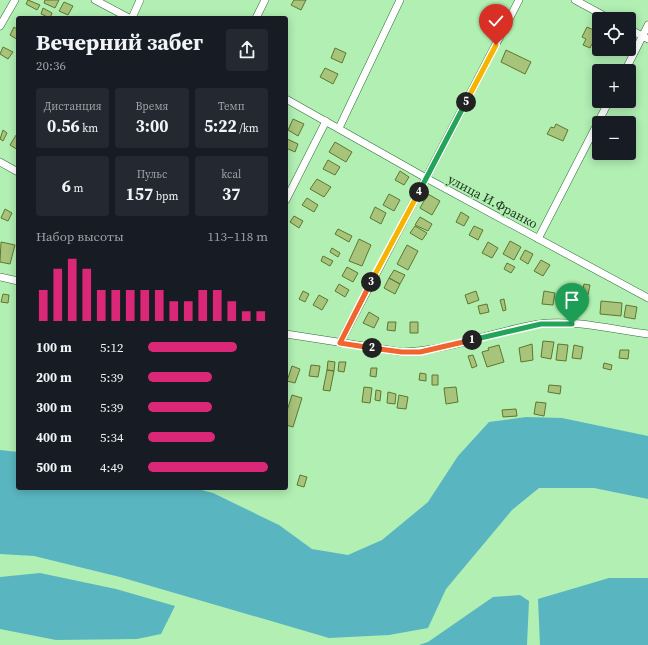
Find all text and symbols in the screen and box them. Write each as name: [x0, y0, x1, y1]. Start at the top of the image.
pin: [479, 4, 513, 45]
icon: check: [485, 10, 507, 32]
map controls: [592, 12, 636, 160]
button: locate: [592, 12, 636, 56]
text: Вечерний забег: [36, 27, 203, 57]
button: share: [226, 29, 268, 71]
text: 20:36: [36, 57, 66, 74]
button: +: [592, 64, 636, 108]
pin: 5: [456, 92, 476, 112]
text: 5: [463, 94, 469, 109]
text: Дистанция: [44, 99, 102, 114]
text: Время: [136, 99, 168, 114]
text: Темп: [218, 99, 245, 114]
text: 0.56: [47, 114, 80, 138]
text: 3:00: [136, 114, 168, 138]
text: 5:22: [204, 114, 237, 138]
button: −: [592, 116, 636, 160]
text: km: [80, 121, 98, 136]
text: /km: [237, 121, 259, 136]
text: Пульс: [137, 167, 167, 182]
text: kcal: [221, 167, 241, 182]
street label: улица И.Франко: [445, 171, 541, 232]
text: 6: [62, 174, 71, 198]
text: m: [71, 181, 84, 196]
text: 157: [126, 182, 153, 206]
text: 37: [222, 182, 241, 206]
pin: 4: [409, 182, 429, 202]
text: 4: [416, 184, 422, 199]
text: bpm: [153, 189, 178, 204]
text: Набор высоты: [36, 228, 124, 245]
text: 113–118 m: [208, 228, 268, 245]
pin: 3: [361, 272, 381, 292]
text: 3: [368, 274, 374, 289]
pin: [555, 283, 589, 324]
icon: arrive: [561, 289, 583, 311]
pin: 1: [462, 330, 482, 350]
text: 1: [469, 332, 475, 347]
pin: 2: [362, 338, 382, 358]
text: 100 m: [36, 339, 72, 356]
text: 5:12: [100, 339, 123, 356]
text: 2: [369, 340, 375, 355]
text: 200 m: [36, 369, 72, 386]
text: 5:39: [100, 369, 123, 386]
text: 300 m: [36, 399, 72, 416]
text: 5:39: [100, 399, 123, 416]
text: 400 m: [36, 429, 72, 446]
text: 5:34: [100, 429, 123, 446]
text: 500 m: [36, 459, 72, 476]
text: 4:49: [100, 459, 123, 476]

